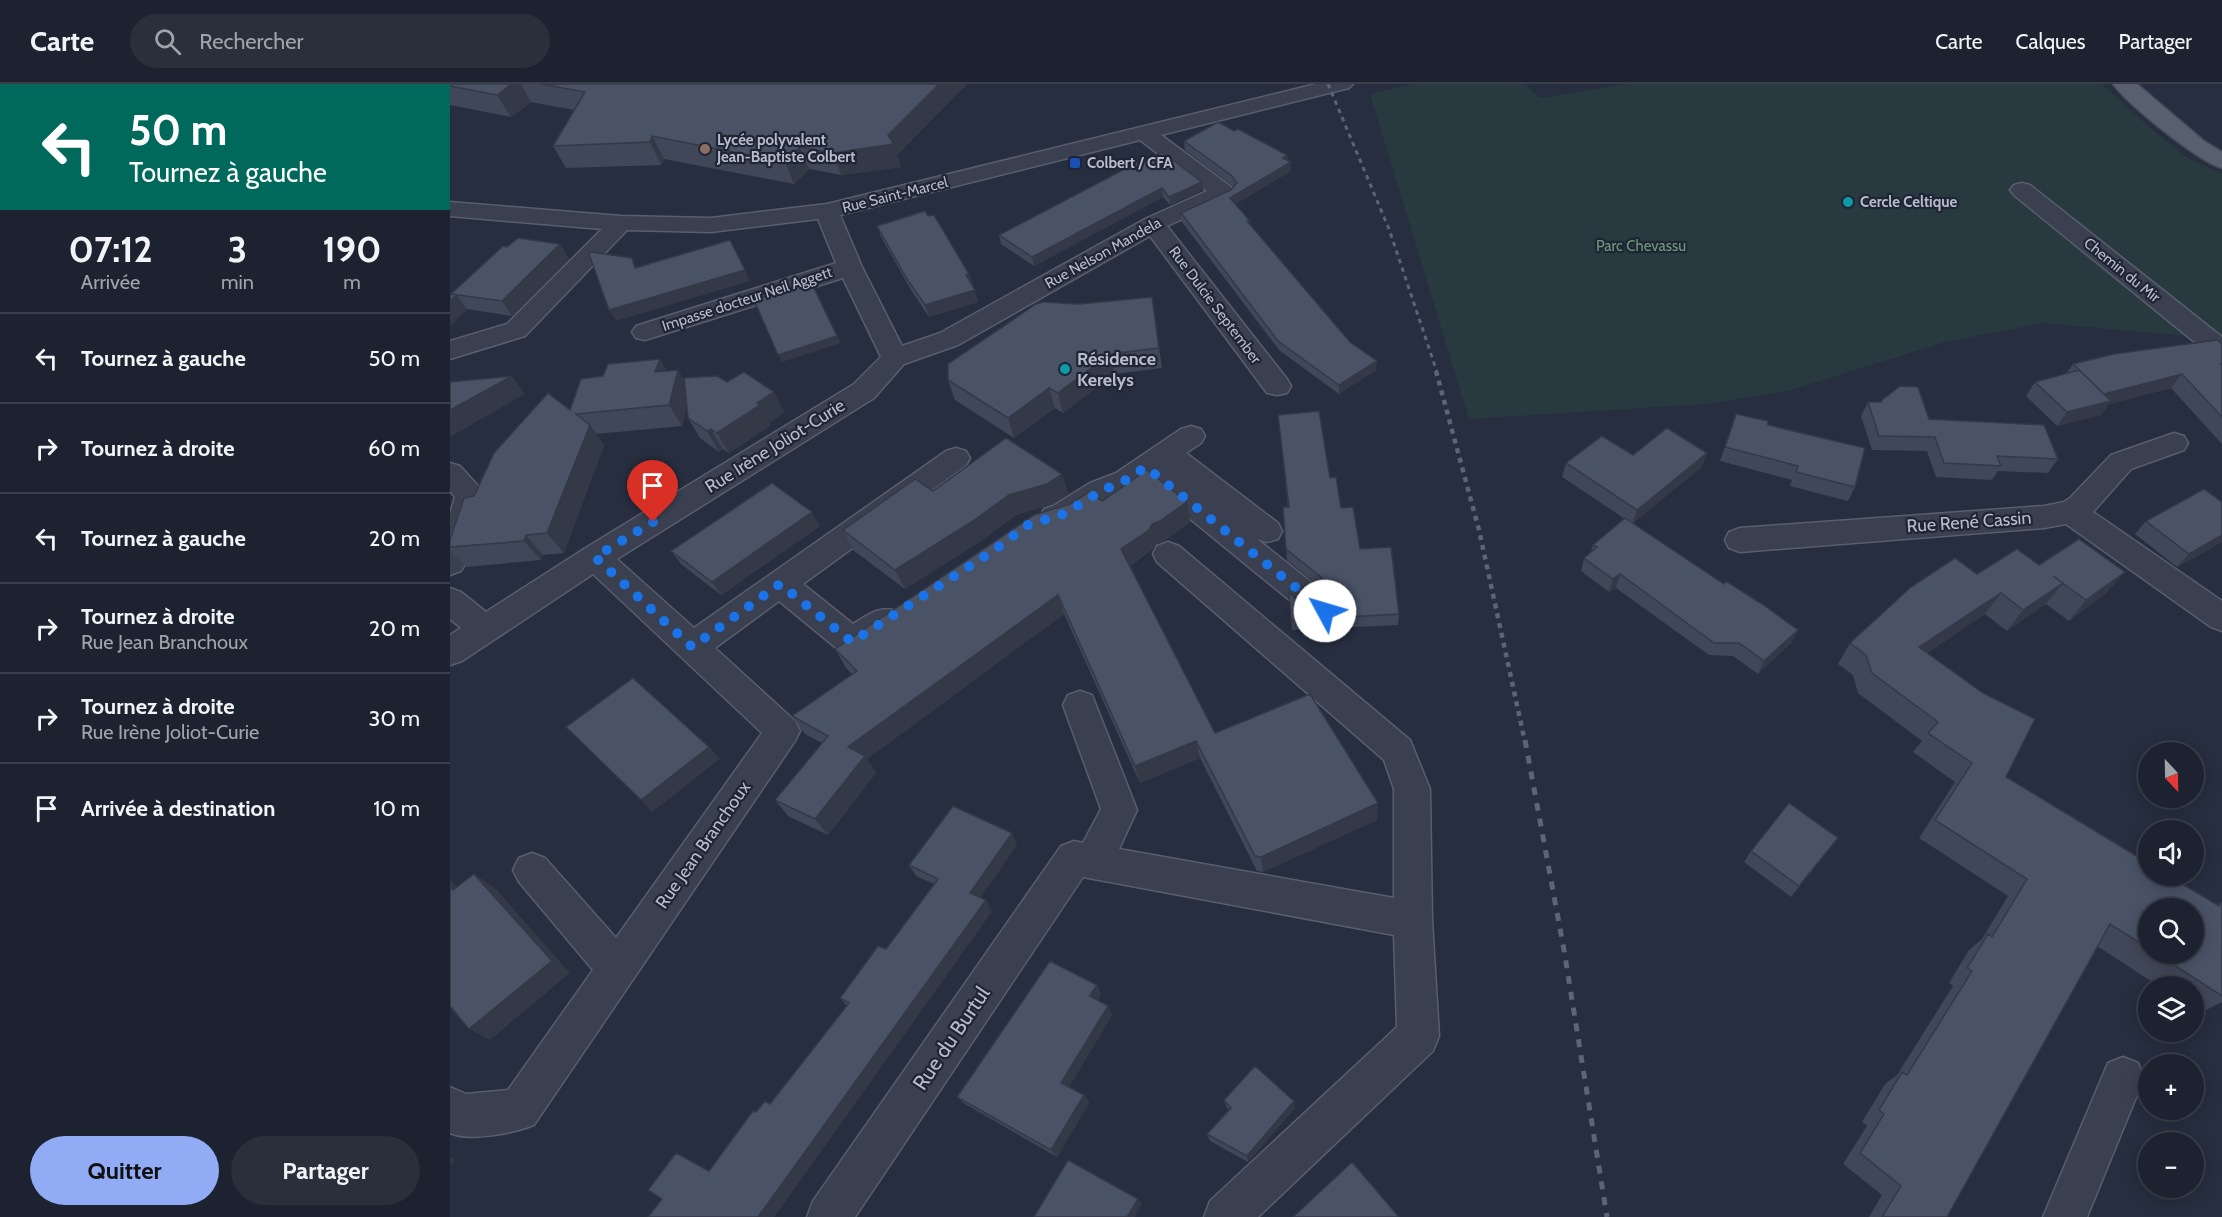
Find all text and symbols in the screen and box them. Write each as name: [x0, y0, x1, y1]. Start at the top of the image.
search box: [130, 14, 550, 68]
text: Carte: [30, 24, 94, 58]
icon: search: [151, 25, 184, 58]
text: Rechercher: [199, 28, 303, 55]
text: Carte: [1935, 29, 1983, 54]
text: Calques: [2016, 29, 2086, 54]
text: Partager: [2119, 29, 2192, 54]
text: 50 m: [129, 104, 227, 156]
icon: left: [30, 108, 108, 186]
place label: Lycée polyvalent Jean-Baptiste Colbert: [716, 131, 855, 166]
marker: Lycée polyvalent Jean-Baptiste Colbert: [698, 142, 712, 156]
place label: Colbert / CFA: [1087, 154, 1173, 172]
text: Tournez à gauche: [129, 156, 327, 189]
marker: Colbert / CFA: [1068, 156, 1082, 170]
street label: Rue Saint-Marcel: [840, 173, 950, 217]
place label: Cercle Celtique: [1860, 193, 1958, 211]
marker: Cercle Celtique: [1841, 195, 1855, 209]
street label: Rue Nelson Mandela: [1042, 213, 1165, 292]
text: 07:12: [68, 227, 153, 271]
text: 3: [228, 227, 247, 271]
text: 190: [323, 227, 381, 271]
street label: Chemin du Mir: [2080, 234, 2164, 306]
park label: Parc Chevassu: [1596, 237, 1686, 255]
street label: Rue Dulcie September: [1165, 243, 1265, 367]
street label: Impasse docteur Neil Aggett: [660, 263, 834, 335]
text: Arrivée: [81, 270, 140, 294]
text: min: [221, 270, 254, 294]
text: m: [343, 270, 361, 294]
icon: left: [30, 342, 63, 375]
text: Tournez à gauche: [81, 345, 246, 372]
text: 50 m: [368, 345, 420, 372]
place label: Résidence Kerelys: [1077, 348, 1156, 391]
marker: Résidence Kerelys: [1058, 362, 1072, 376]
street label: Rue Irène Joliot-Curie: [701, 394, 849, 498]
icon: right: [30, 432, 63, 465]
text: Tournez à droite: [81, 435, 235, 462]
text: 60 m: [368, 435, 420, 462]
pin: [627, 460, 678, 522]
icon: arrive: [636, 469, 669, 502]
street label: Rue René Cassin: [1906, 507, 2032, 537]
icon: left: [30, 522, 63, 555]
text: Tournez à gauche: [81, 525, 246, 552]
text: 20 m: [369, 525, 420, 552]
position arrow: [1293, 579, 1357, 643]
text: Tournez à droite: [81, 603, 235, 630]
icon: right: [30, 612, 63, 645]
text: 20 m: [369, 615, 420, 642]
text: Rue Jean Branchoux: [81, 630, 248, 654]
text: Tournez à droite: [81, 693, 235, 720]
icon: right: [30, 702, 63, 735]
text: 30 m: [368, 705, 420, 732]
text: Rue Irène Joliot-Curie: [81, 720, 259, 744]
north arrow: [2138, 742, 2204, 808]
map controls: [2138, 742, 2204, 1198]
street label: Rue Jean Branchoux: [651, 777, 755, 913]
icon: arrive: [30, 792, 63, 825]
text: Arrivée à destination: [81, 795, 275, 822]
text: 10 m: [373, 795, 420, 822]
button: sound: [2138, 820, 2204, 886]
button: search: [2138, 898, 2204, 964]
button: layers: [2138, 976, 2204, 1042]
street label: Rue du Burtul: [907, 981, 995, 1094]
button: +: [2138, 1054, 2204, 1120]
button: −: [2138, 1132, 2204, 1198]
button: Quitter: [30, 1136, 219, 1205]
button: Partager: [231, 1136, 420, 1205]

